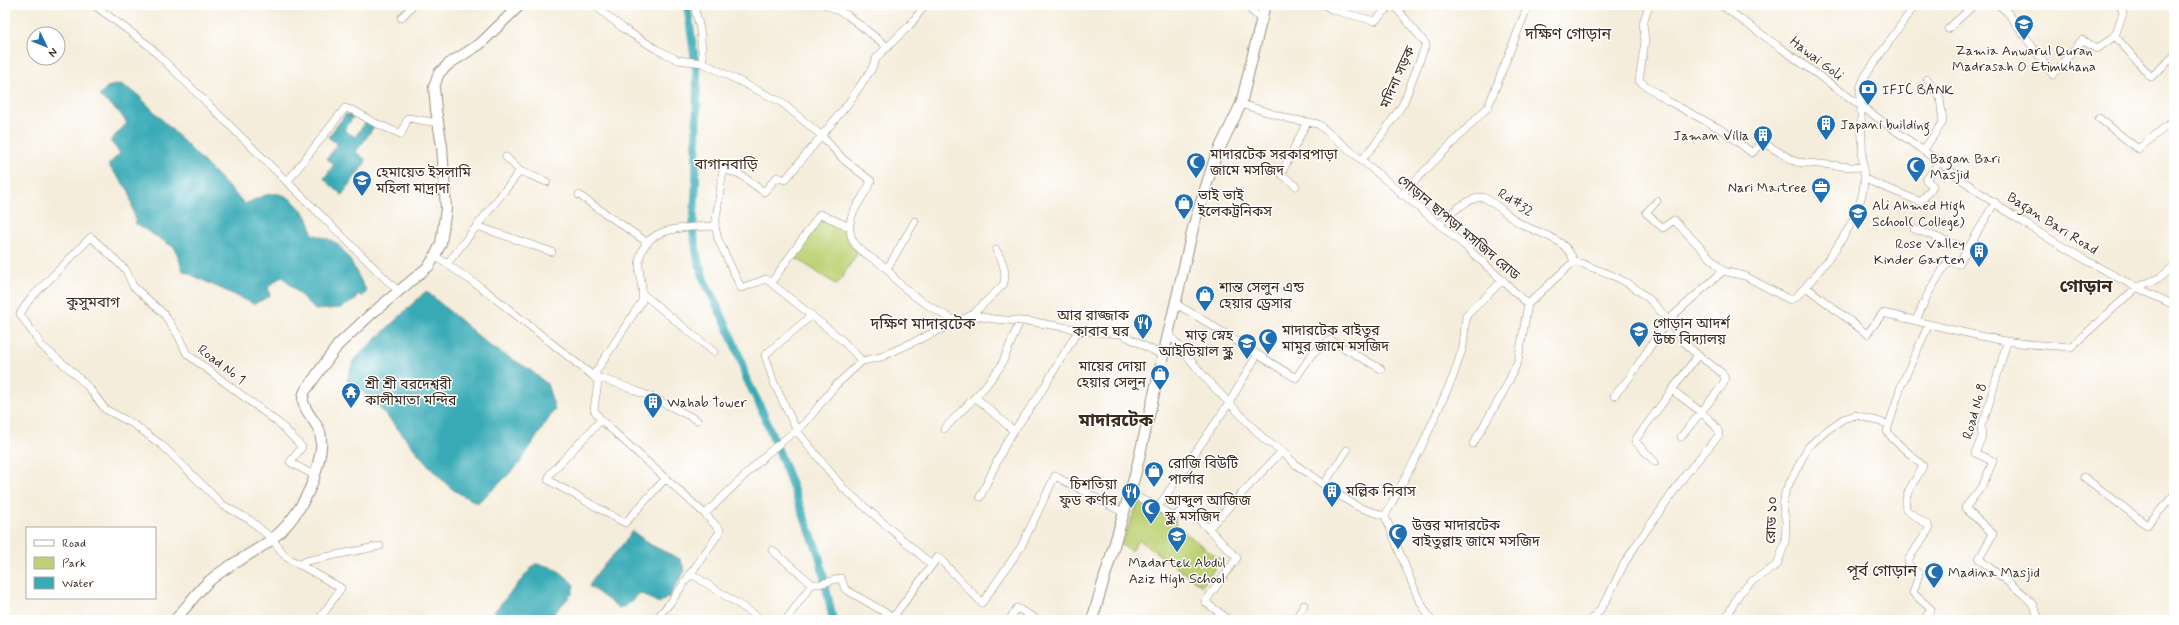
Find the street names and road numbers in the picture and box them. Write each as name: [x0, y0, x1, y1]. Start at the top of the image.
street label: Hawai Goli: [1786, 33, 1847, 85]
street label: মদিনা সড়ক: [1376, 43, 1420, 112]
street label: গোড়ান ছাপড়া মসজিদ রোড: [1393, 171, 1524, 285]
street label: Rd#32: [1494, 185, 1537, 221]
street label: Bagan Bari Road: [2002, 189, 2101, 261]
street label: Road No 1: [194, 341, 249, 389]
street label: Road No 8: [1958, 381, 1992, 441]
street label: রোড ১০: [1762, 496, 1782, 544]

